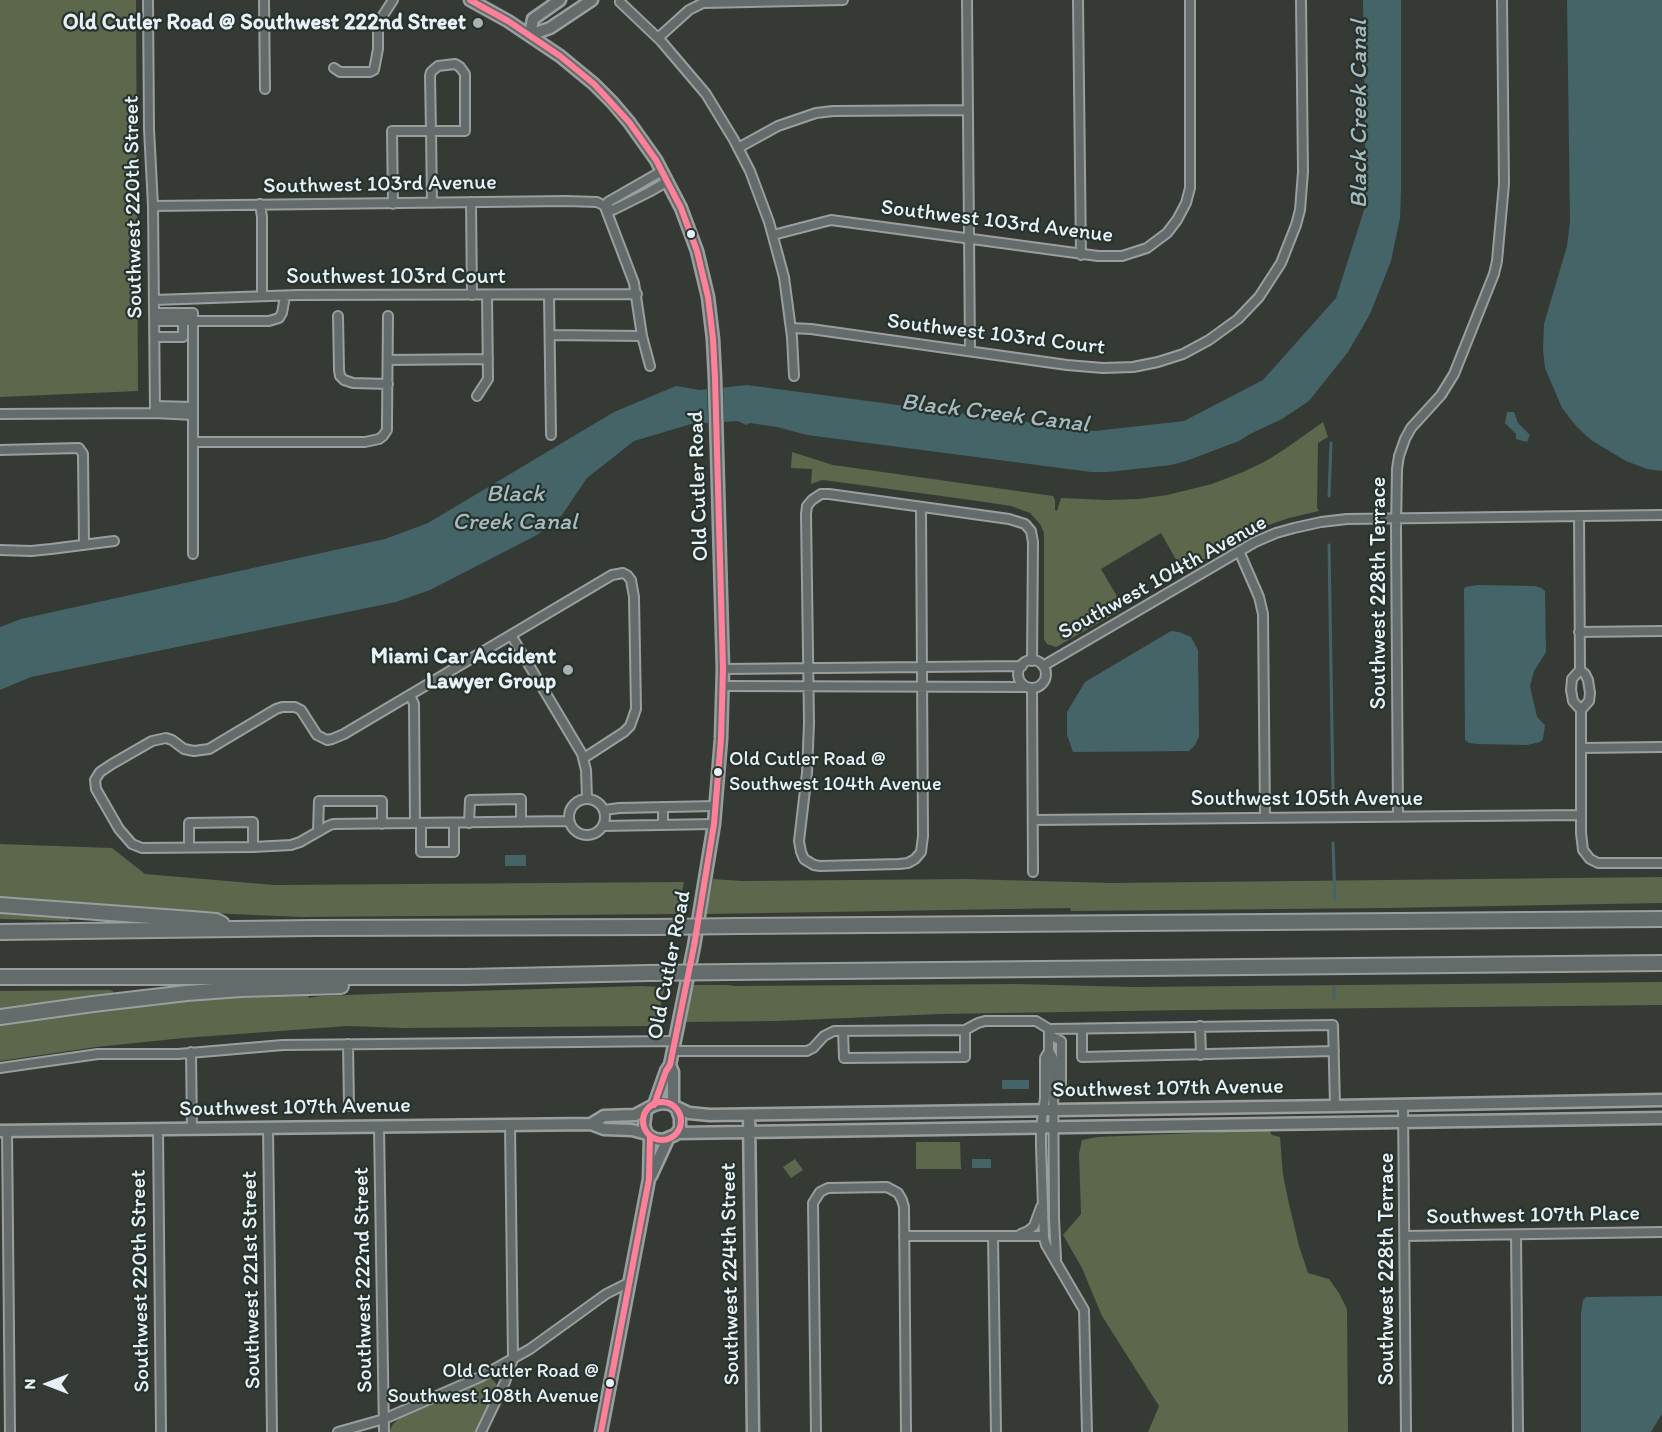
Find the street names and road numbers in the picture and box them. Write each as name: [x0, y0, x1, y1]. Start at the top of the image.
street label: Southwest 220th Street: [119, 95, 149, 319]
street label: Southwest 103rd Avenue: [263, 170, 497, 200]
street label: Southwest 103rd Avenue: [879, 195, 1115, 249]
street label: Southwest 103rd Court: [286, 264, 506, 290]
street label: Southwest 103rd Court: [886, 309, 1106, 361]
street label: Old Cutler Road: [683, 410, 715, 562]
street label: Southwest 228th Terrace: [1366, 477, 1392, 709]
street label: Southwest 104th Avenue: [1054, 510, 1272, 646]
street label: Southwest 105th Avenue: [1191, 786, 1423, 812]
street label: Old Cutler Road: [643, 888, 697, 1042]
street label: Southwest 107th Avenue: [1052, 1074, 1284, 1104]
street label: Southwest 107th Avenue: [179, 1093, 411, 1123]
street label: Southwest 228th Terrace: [1374, 1153, 1400, 1385]
street label: Southwest 224th Street: [716, 1162, 746, 1386]
street label: Southwest 222nd Street: [349, 1167, 379, 1393]
street label: Southwest 220th Street: [126, 1169, 156, 1393]
street label: Southwest 221st Street: [237, 1171, 267, 1389]
street label: Southwest 107th Place: [1426, 1201, 1640, 1231]

